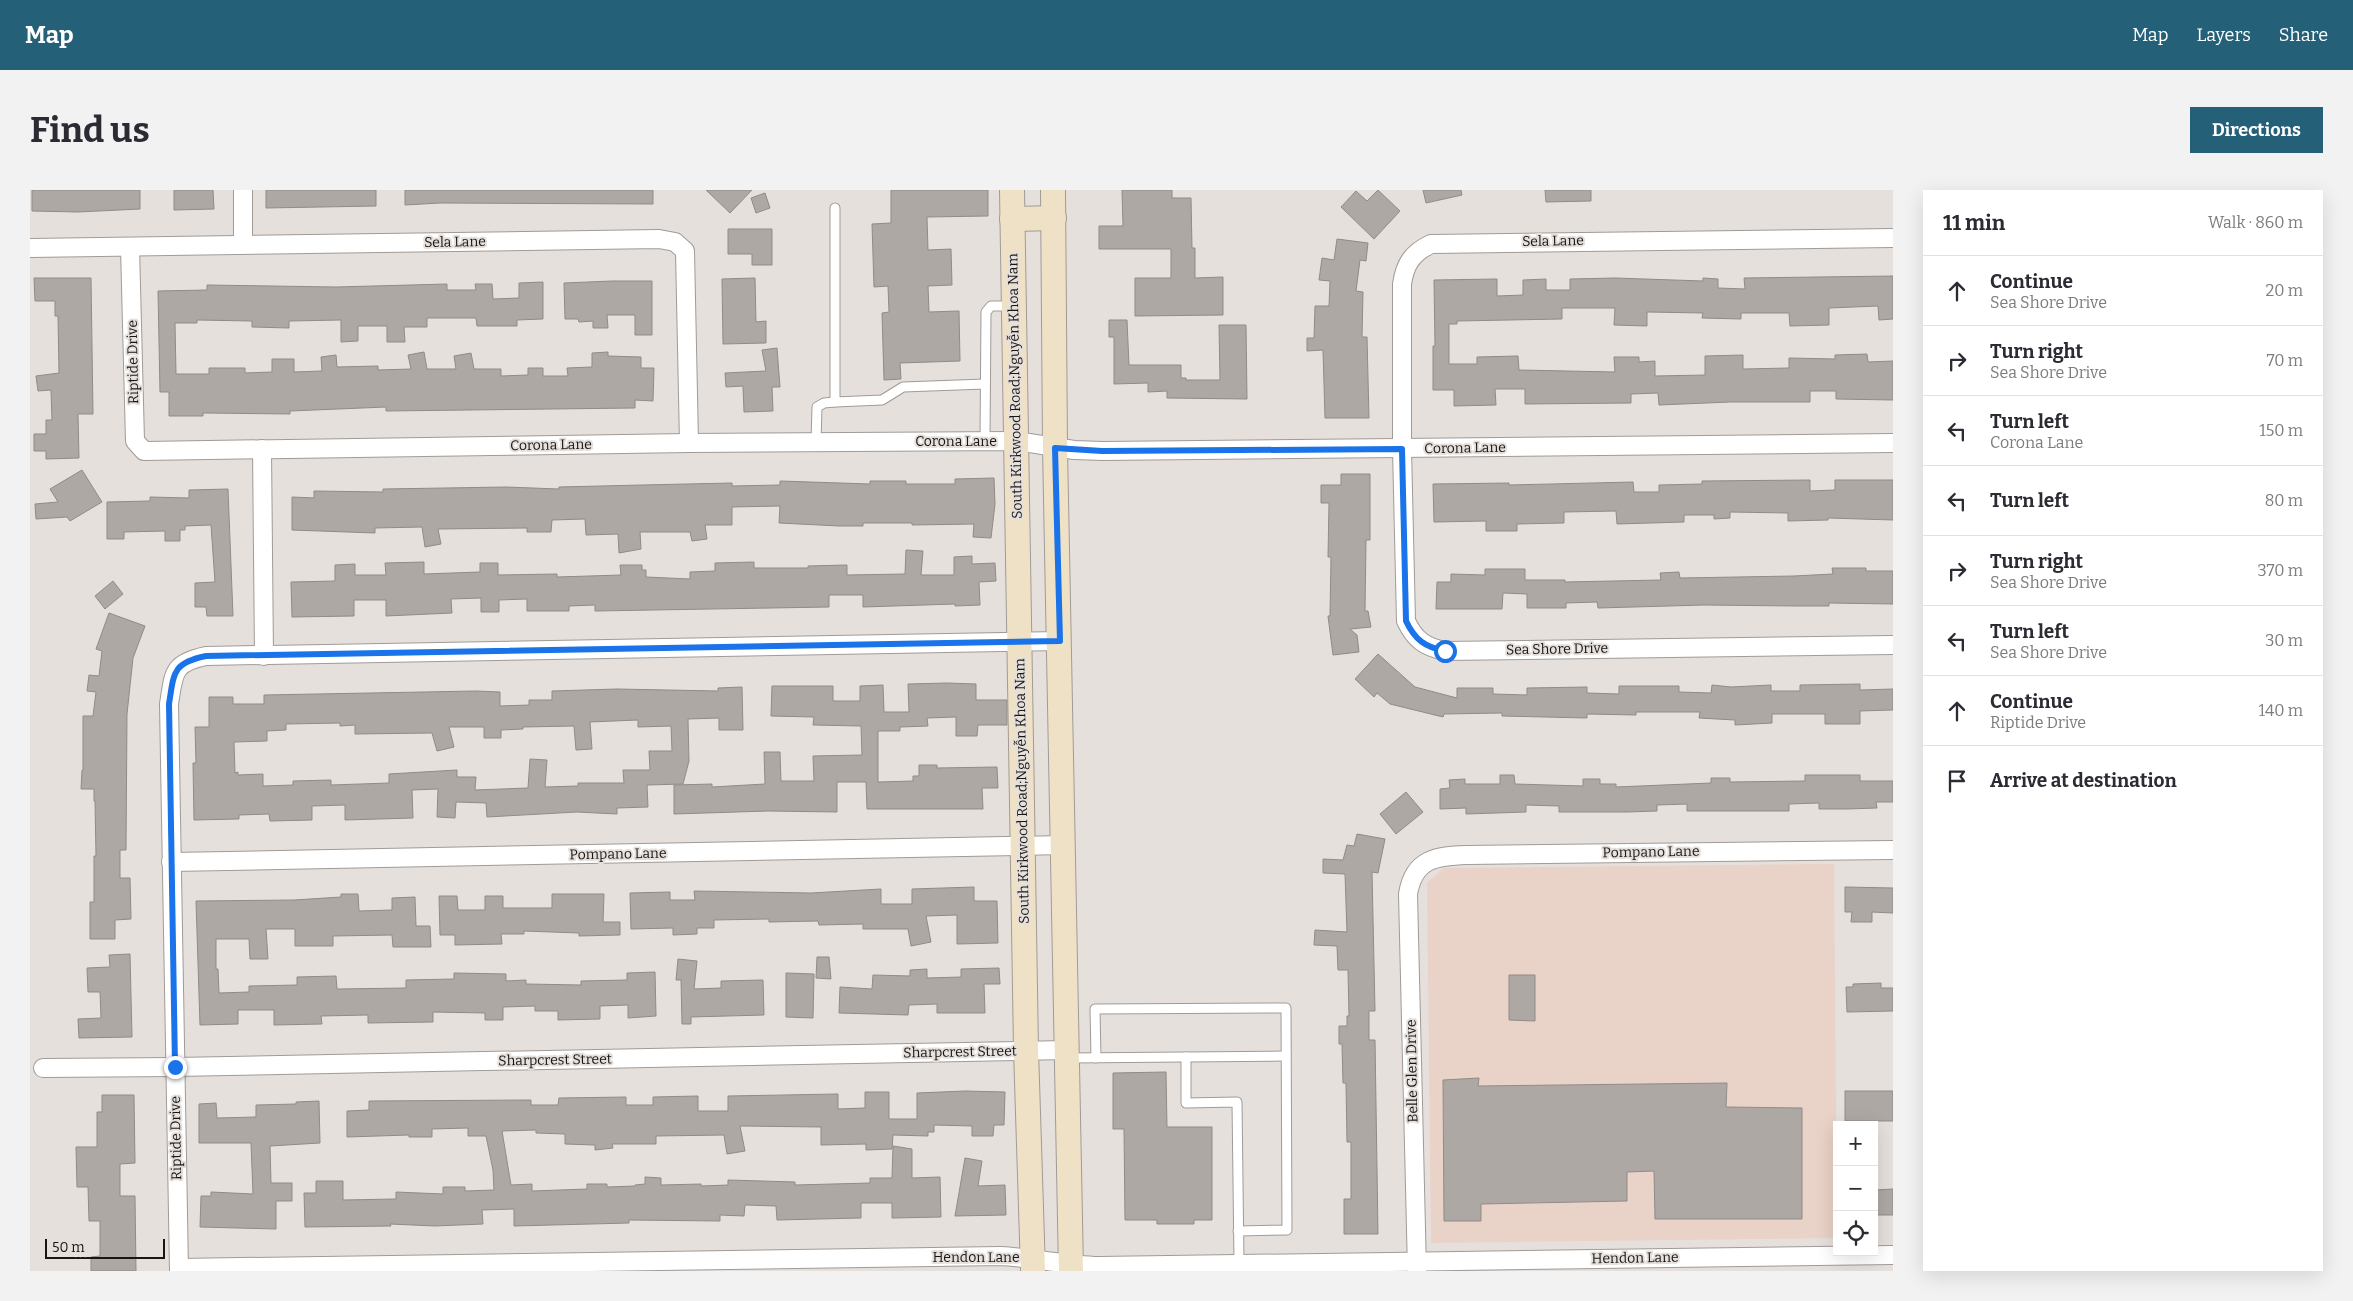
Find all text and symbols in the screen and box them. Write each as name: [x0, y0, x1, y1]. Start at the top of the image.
text: Map: [25, 21, 74, 49]
text: Map: [2132, 24, 2168, 46]
text: Layers: [2196, 24, 2251, 46]
text: Share: [2279, 24, 2328, 46]
button: Directions: [2190, 107, 2323, 153]
text: Find us: [30, 109, 150, 151]
text: 11 min: [1943, 210, 2005, 236]
text: Walk · 860 m: [2208, 213, 2303, 232]
street label: Sela Lane: [1522, 232, 1584, 250]
street label: Sela Lane: [424, 233, 486, 251]
street label: South Kirkwood Road;Nguyễn Khoa Nam: [1004, 252, 1026, 519]
text: Continue: [1990, 270, 2073, 293]
icon: ahead: [1943, 277, 1971, 305]
text: 20 m: [2266, 281, 2303, 300]
text: Sea Shore Drive: [1990, 293, 2107, 312]
street label: Riptide Drive: [124, 320, 142, 404]
text: Turn right: [1990, 340, 2083, 363]
icon: right: [1943, 347, 1971, 375]
text: 70 m: [2267, 351, 2303, 370]
text: Sea Shore Drive: [1990, 363, 2107, 382]
text: Turn left: [1990, 410, 2069, 433]
icon: left: [1943, 417, 1971, 445]
text: 150 m: [2259, 421, 2303, 440]
street label: Corona Lane: [915, 433, 997, 450]
text: Corona Lane: [1990, 433, 2083, 452]
street label: Corona Lane: [510, 436, 592, 454]
street label: Corona Lane: [1424, 439, 1506, 457]
icon: left: [1943, 487, 1971, 515]
text: Turn left: [1990, 489, 2069, 512]
text: 80 m: [2265, 491, 2303, 510]
text: Turn right: [1990, 550, 2083, 573]
icon: right: [1943, 557, 1971, 585]
text: 370 m: [2257, 561, 2303, 580]
text: Sea Shore Drive: [1990, 573, 2107, 592]
text: Turn left: [1990, 620, 2069, 643]
icon: left: [1943, 627, 1971, 655]
text: 30 m: [2265, 631, 2303, 650]
route start: [1434, 640, 1457, 663]
street label: Sea Shore Drive: [1506, 640, 1608, 658]
text: Sea Shore Drive: [1990, 643, 2107, 662]
street label: South Kirkwood Road;Nguyễn Khoa Nam: [1011, 657, 1033, 924]
text: Continue: [1990, 690, 2073, 713]
icon: ahead: [1943, 697, 1971, 725]
text: 140 m: [2258, 701, 2303, 720]
text: Riptide Drive: [1990, 713, 2086, 732]
icon: arrive: [1943, 767, 1971, 795]
text: Arrive at destination: [1990, 769, 2177, 792]
street label: Pompano Lane: [1602, 843, 1700, 861]
street label: Pompano Lane: [569, 845, 667, 863]
street label: Belle Glen Drive: [1403, 1019, 1421, 1123]
street label: Sharpcrest Street: [903, 1043, 1017, 1061]
street label: Sharpcrest Street: [498, 1051, 612, 1069]
route end: [164, 1056, 187, 1079]
street label: Riptide Drive: [167, 1096, 185, 1180]
map controls: [1833, 1121, 1878, 1256]
button: +: [1833, 1121, 1878, 1166]
button: −: [1833, 1166, 1878, 1211]
button: locate: [1833, 1211, 1878, 1256]
scale bar: [45, 1236, 165, 1259]
text: 50 m: [52, 1239, 85, 1256]
street label: Hendon Lane: [932, 1249, 1020, 1266]
street label: Hendon Lane: [1591, 1249, 1679, 1267]

